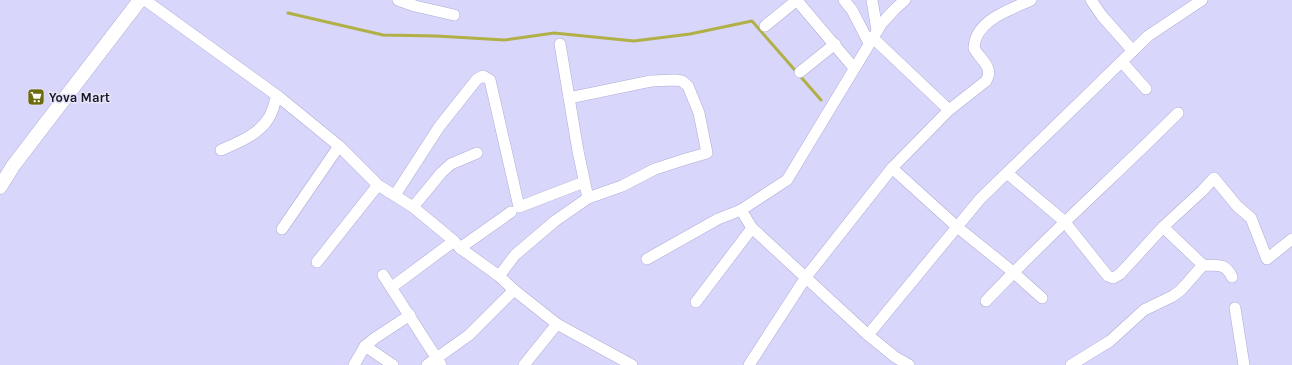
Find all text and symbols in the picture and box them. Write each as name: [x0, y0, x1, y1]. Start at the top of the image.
supermarket icon: Yova Mart: [26, 87, 46, 107]
place label: Yova Mart: [49, 90, 110, 105]

